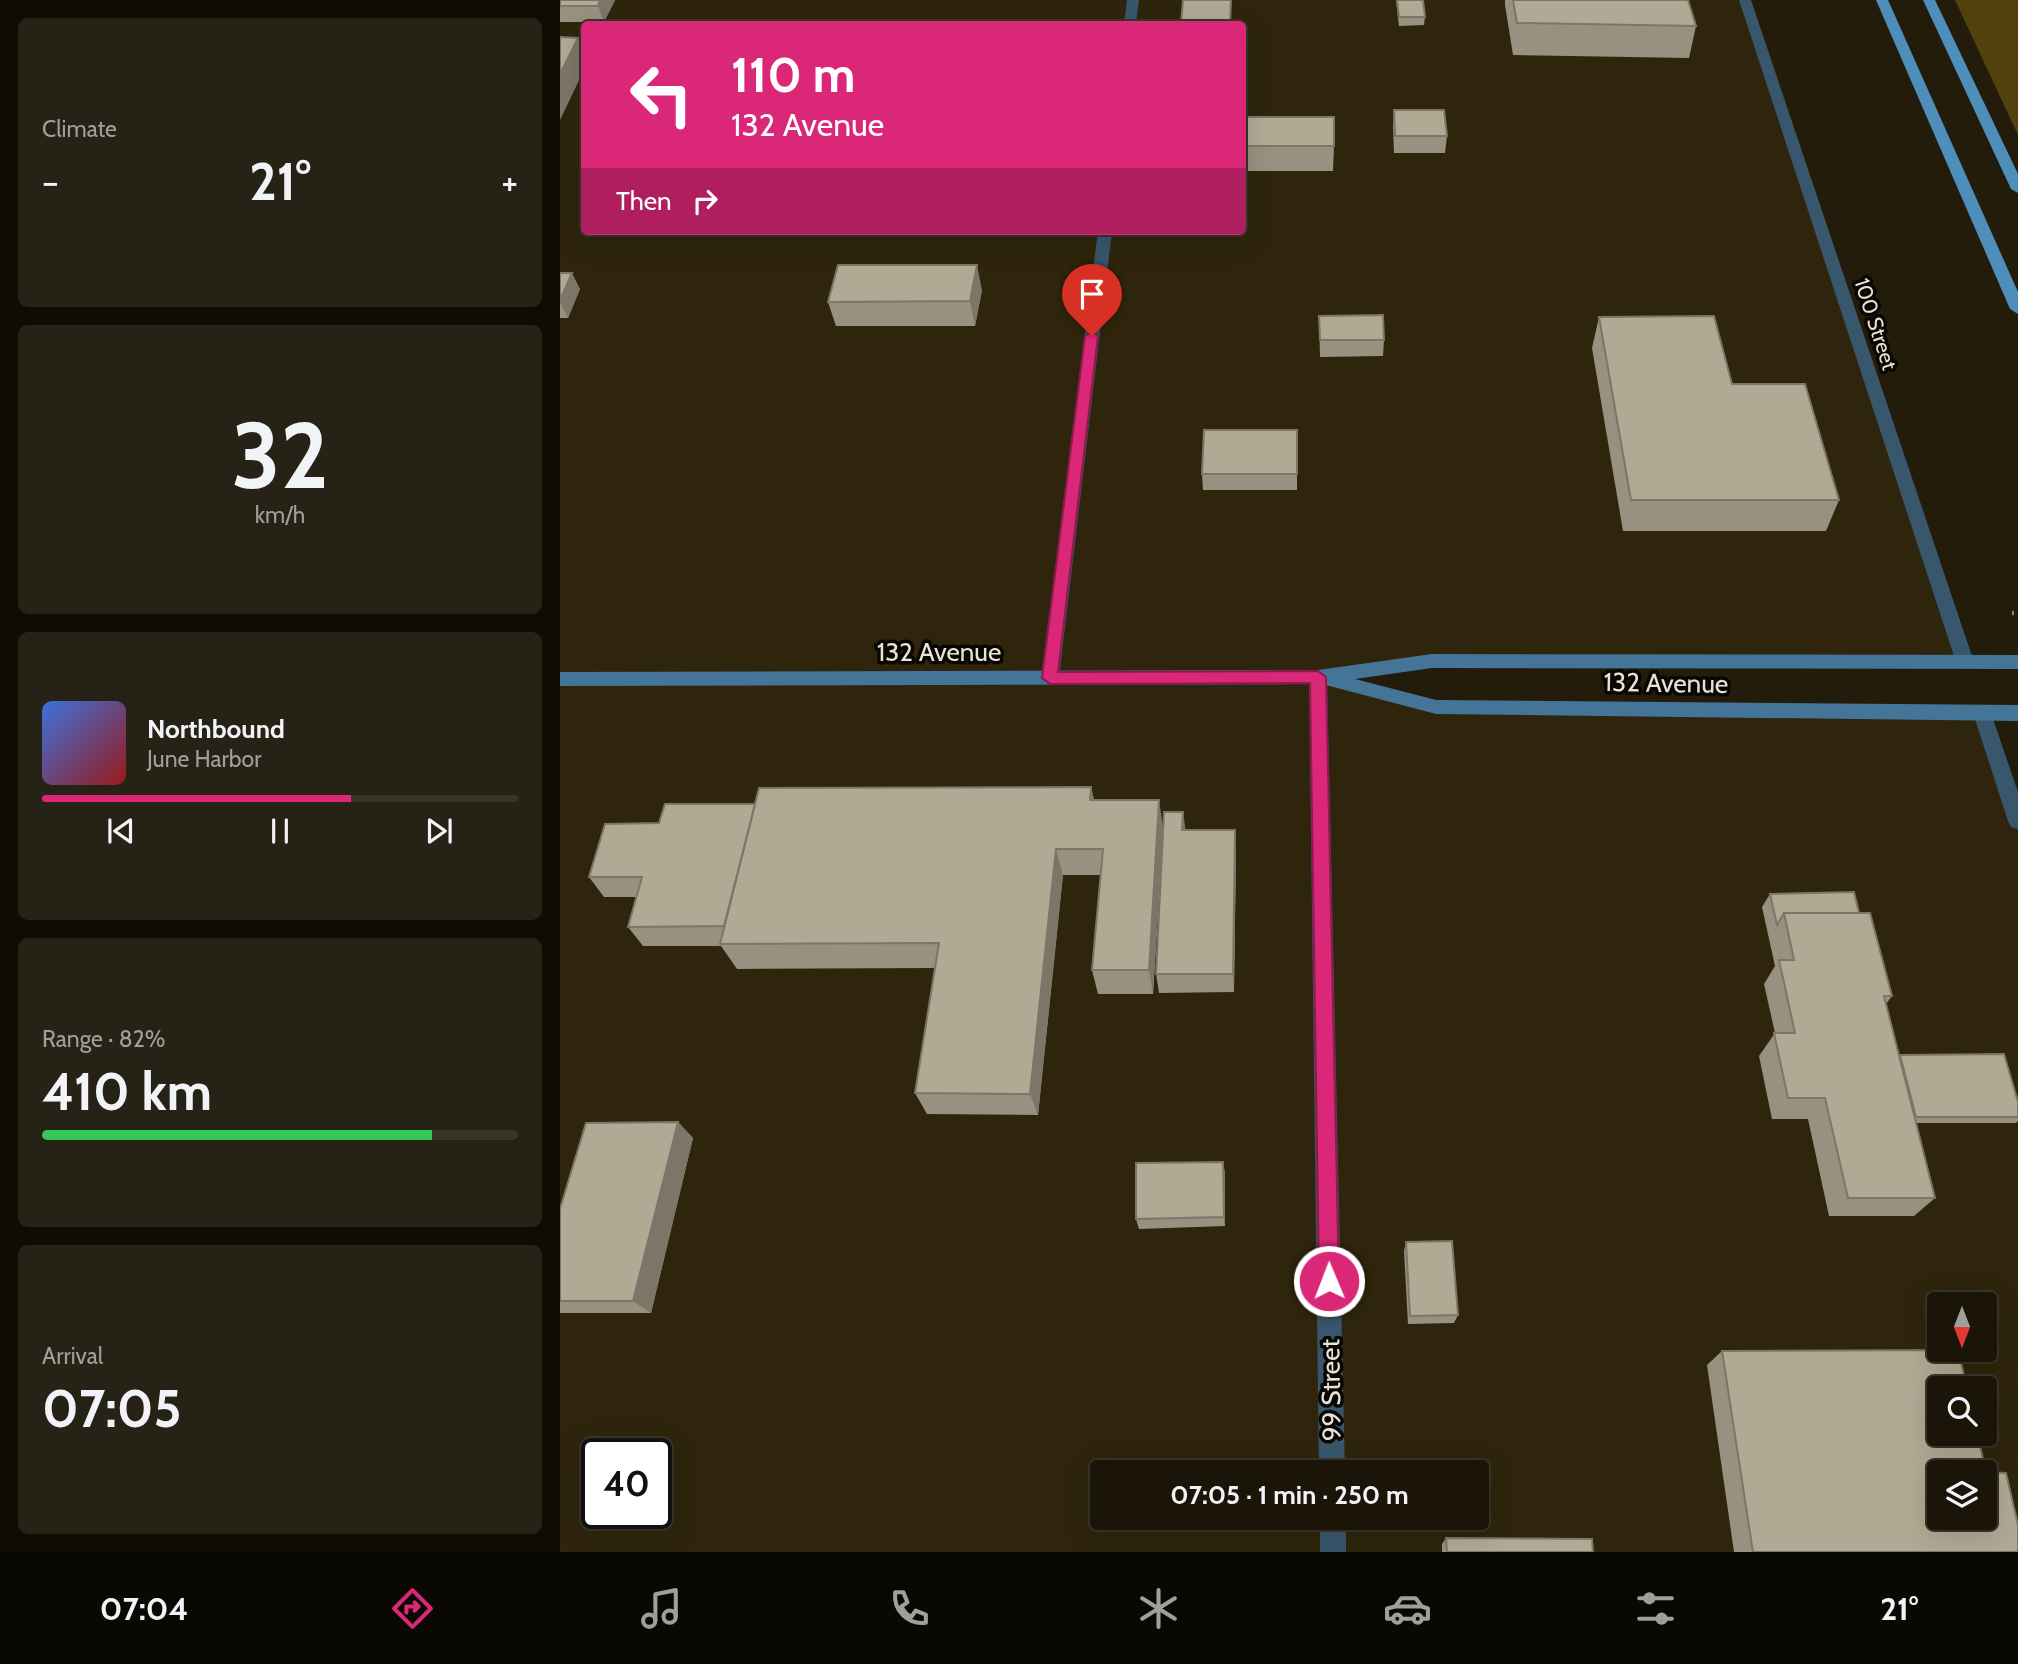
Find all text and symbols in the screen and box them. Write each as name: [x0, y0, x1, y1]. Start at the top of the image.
text: 110 m: [731, 45, 855, 104]
icon: left: [616, 49, 707, 140]
text: 132 Avenue: [731, 105, 884, 144]
text: Climate: [42, 115, 117, 143]
text: 21°: [249, 150, 311, 213]
text: −: [42, 158, 59, 205]
text: +: [501, 158, 518, 205]
icon: right: [686, 182, 724, 220]
text: Then: [616, 185, 672, 217]
pin: [1062, 264, 1122, 336]
icon: arrive: [1073, 275, 1111, 313]
street label: 100 Street: [1849, 275, 1903, 373]
text: 32: [231, 400, 329, 511]
text: km/h: [255, 501, 305, 529]
street label: 132 Avenue: [877, 636, 1001, 668]
street label: 132 Avenue: [1603, 666, 1729, 700]
text: Northbound: [147, 713, 285, 745]
text: June Harbor: [147, 745, 261, 773]
icon: previous: [102, 812, 140, 850]
icon: pause: [261, 812, 299, 850]
icon: next: [420, 812, 458, 850]
text: Range · 82%: [42, 1025, 165, 1053]
text: 410 km: [42, 1060, 212, 1123]
position arrow: [1292, 1244, 1366, 1318]
north arrow: [1927, 1292, 1997, 1362]
map controls: [1927, 1292, 1997, 1530]
street label: 99 Street: [1314, 1338, 1348, 1441]
text: Arrival: [42, 1342, 103, 1370]
button: search: [1927, 1376, 1997, 1446]
text: 07:05: [42, 1377, 181, 1440]
speed limit sign: 40: [581, 1438, 672, 1529]
button: layers: [1927, 1460, 1997, 1530]
text: 07:05 · 1 min · 250 m: [1170, 1479, 1409, 1511]
icon: directions: [388, 1584, 437, 1633]
icon: music: [637, 1584, 686, 1633]
icon: phone: [885, 1584, 934, 1633]
icon: climate: [1134, 1584, 1183, 1633]
icon: car: [1383, 1584, 1432, 1633]
icon: filters: [1631, 1584, 1680, 1633]
text: 07:04: [100, 1589, 188, 1628]
text: 21°: [1880, 1589, 1918, 1628]

